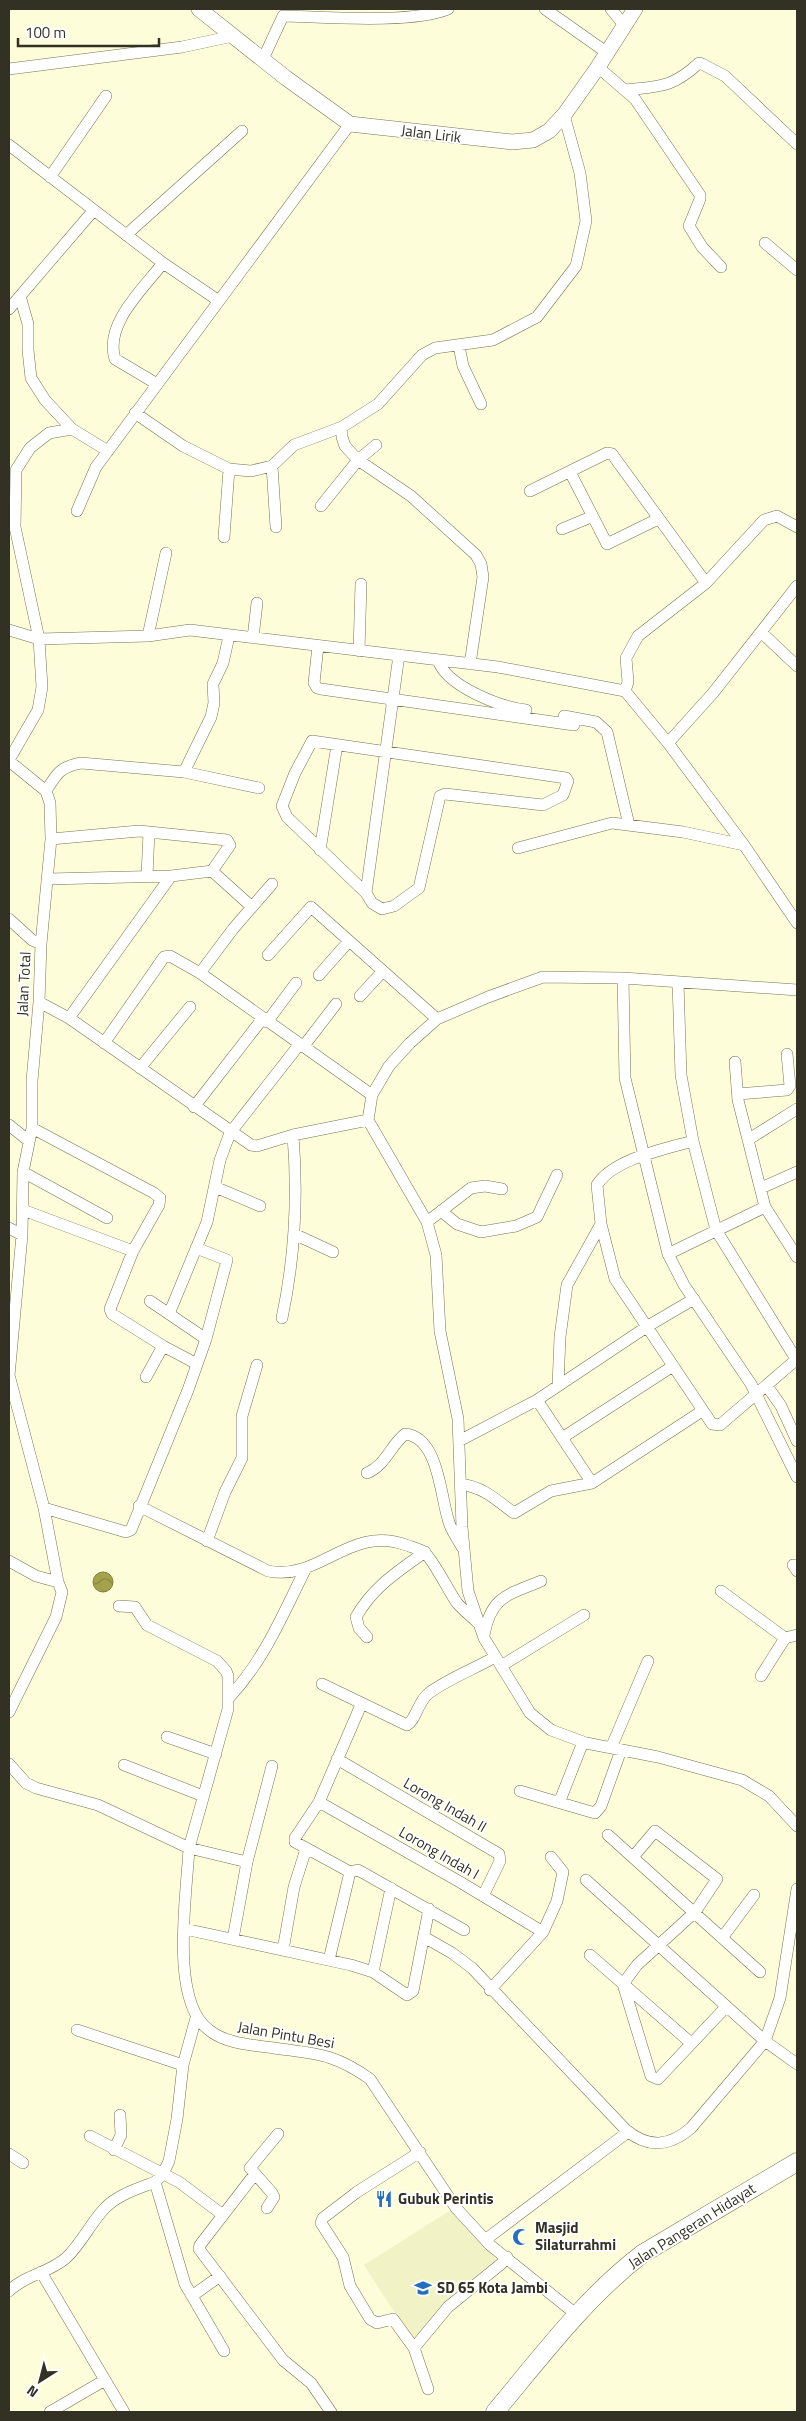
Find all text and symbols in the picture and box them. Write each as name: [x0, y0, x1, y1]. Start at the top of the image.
scale bar: [18, 15, 159, 47]
text: 100 m: [25, 21, 66, 44]
street label: Jalan Lirik: [400, 118, 462, 149]
street label: Jalan Total: [10, 951, 37, 1017]
street label: Lorong Indah II: [399, 1771, 491, 1838]
street label: Lorong Indah I: [395, 1820, 484, 1885]
street label: Jalan Pintu Besi: [236, 2015, 336, 2054]
street label: Jalan Pangeran Hidayat: [623, 2177, 761, 2274]
place label: Gubuk Perintis: [398, 2187, 494, 2210]
restaurant icon: Gubuk Perintis: [374, 2189, 394, 2209]
place label: Masjid Silaturrahmi: [535, 2216, 616, 2256]
mosque icon: Masjid Silaturrahmi: [511, 2227, 531, 2247]
place label: SD 65 Kota Jambi: [437, 2276, 548, 2299]
school or university icon: SD 65 Kota Jambi: [413, 2278, 433, 2298]
north arrow: [15, 2356, 65, 2406]
text: N: [22, 2381, 42, 2403]

